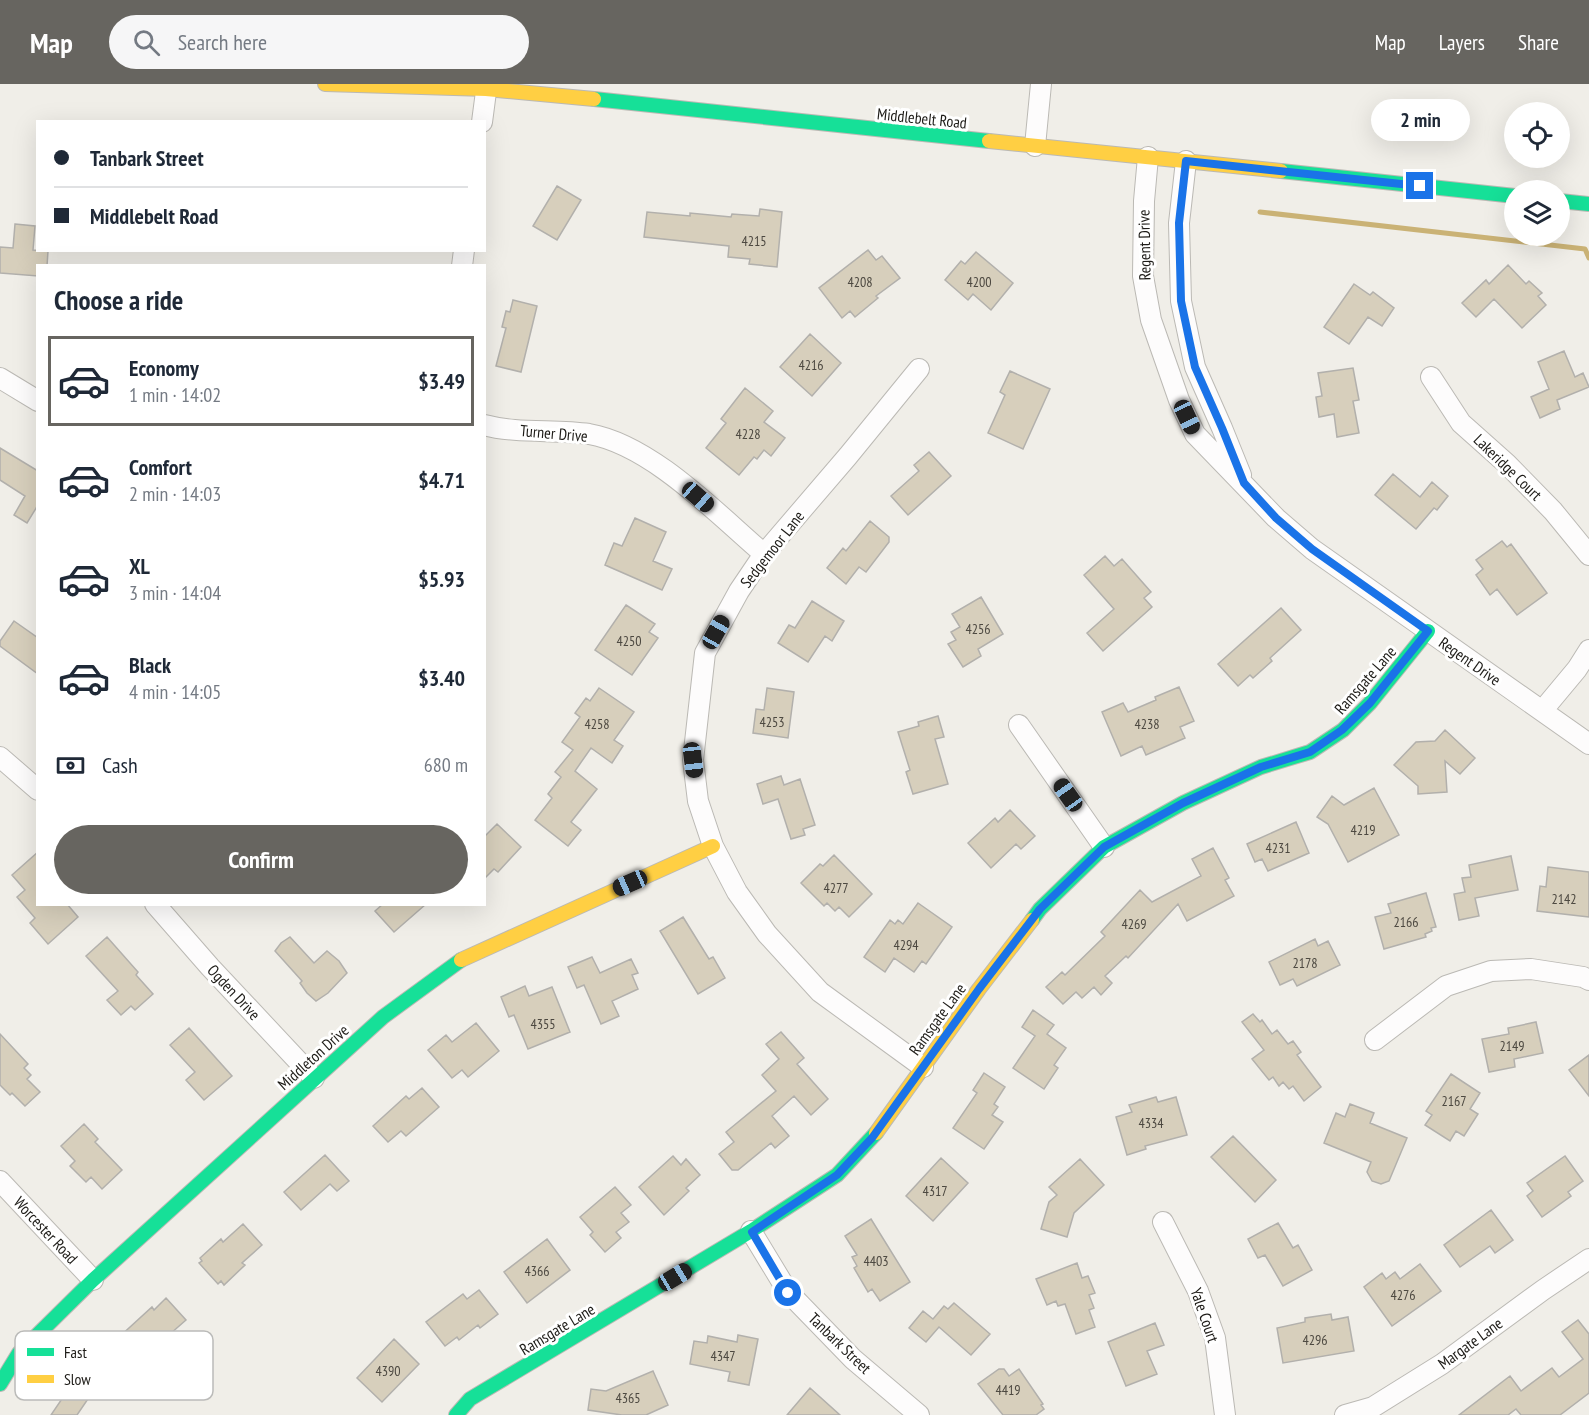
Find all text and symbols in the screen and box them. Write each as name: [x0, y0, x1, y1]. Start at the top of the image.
search box: [109, 15, 529, 69]
text: Map: [30, 24, 73, 61]
icon: search: [130, 26, 163, 59]
text: Search here: [178, 28, 267, 56]
text: Map: [1375, 29, 1406, 56]
text: Layers: [1439, 29, 1485, 56]
text: Share: [1518, 29, 1559, 56]
callout: 2 min: [1370, 99, 1470, 141]
map controls: [1504, 102, 1570, 246]
button: locate: [1504, 102, 1570, 168]
street label: Middlebelt Road: [876, 103, 968, 133]
text: 2 min: [1400, 107, 1441, 133]
text: Tanbark Street: [90, 144, 204, 172]
route end: [1406, 172, 1433, 199]
button: layers: [1504, 180, 1570, 246]
text: Middlebelt Road: [90, 202, 218, 230]
street label: Regent Drive: [1133, 209, 1155, 281]
house number: 4215: [741, 232, 767, 250]
house number: 4208: [847, 273, 873, 291]
house number: 4200: [966, 273, 992, 291]
text: Choose a ride: [54, 283, 183, 317]
icon: car: [57, 354, 111, 408]
text: Economy: [129, 354, 199, 382]
house number: 4216: [798, 356, 824, 374]
text: $3.49: [418, 367, 465, 395]
text: 1 min · 14:02: [129, 382, 221, 408]
car: [1171, 397, 1203, 437]
street label: Turner Drive: [519, 420, 589, 446]
house number: 4228: [735, 425, 761, 443]
street label: Lakeridge Court: [1470, 430, 1547, 505]
icon: car: [57, 453, 111, 507]
text: Comfort: [129, 453, 192, 481]
text: $4.71: [418, 466, 465, 494]
car: [679, 478, 717, 516]
text: 2 min · 14:03: [129, 481, 221, 507]
street label: Sedgemoor Lane: [736, 506, 808, 592]
icon: car: [57, 552, 111, 606]
text: XL: [129, 552, 150, 580]
text: $5.93: [418, 565, 465, 593]
text: 3 min · 14:04: [129, 580, 221, 606]
car: [699, 612, 733, 652]
house number: 4256: [965, 620, 991, 638]
house number: 4250: [616, 632, 642, 650]
street label: Regent Drive: [1435, 632, 1505, 690]
street label: Ramsgate Lane: [1330, 642, 1400, 718]
icon: car: [57, 651, 111, 705]
text: Black: [129, 651, 171, 679]
text: $3.40: [418, 664, 465, 692]
text: 4 min · 14:05: [129, 679, 221, 705]
house number: 4253: [759, 713, 785, 731]
house number: 4258: [584, 715, 610, 733]
house number: 4238: [1134, 715, 1160, 733]
car: [682, 741, 704, 779]
icon: cash: [54, 749, 87, 782]
text: Cash: [102, 751, 138, 779]
text: 680 m: [424, 752, 468, 778]
car: [1050, 775, 1086, 815]
house number: 4219: [1350, 821, 1376, 839]
button: Confirm: [54, 825, 468, 894]
house number: 4231: [1265, 839, 1291, 857]
car: [610, 867, 650, 899]
house number: 4277: [823, 879, 849, 897]
house number: 2142: [1551, 890, 1577, 908]
house number: 2166: [1393, 913, 1419, 931]
house number: 4269: [1121, 915, 1147, 933]
house number: 4294: [893, 936, 919, 954]
house number: 2178: [1292, 954, 1318, 972]
street label: Ogden Drive: [203, 960, 265, 1024]
street label: Ramsgate Lane: [904, 979, 970, 1059]
house number: 4355: [530, 1015, 556, 1033]
street label: Middleton Drive: [273, 1020, 353, 1094]
house number: 2149: [1499, 1037, 1525, 1055]
house number: 2167: [1441, 1092, 1467, 1110]
house number: 4334: [1138, 1114, 1164, 1132]
house number: 4317: [922, 1182, 948, 1200]
street label: Worcester Road: [10, 1192, 82, 1268]
house number: 4403: [863, 1252, 889, 1270]
car: [655, 1260, 695, 1294]
house number: 4366: [524, 1262, 550, 1280]
route start: [774, 1279, 801, 1306]
street label: Yale Court: [1186, 1285, 1224, 1345]
house number: 4276: [1390, 1286, 1416, 1304]
street label: Ramsgate Lane: [516, 1299, 598, 1359]
street label: Tanbark Street: [805, 1308, 876, 1378]
street label: Margate Lane: [1434, 1313, 1506, 1373]
legend: [15, 1331, 213, 1400]
house number: 4296: [1302, 1331, 1328, 1349]
text: Fast: [64, 1342, 87, 1362]
house number: 4347: [710, 1347, 736, 1365]
house number: 4390: [375, 1362, 401, 1380]
text: Slow: [64, 1369, 91, 1389]
house number: 4419: [995, 1381, 1021, 1399]
house number: 4365: [615, 1389, 641, 1407]

